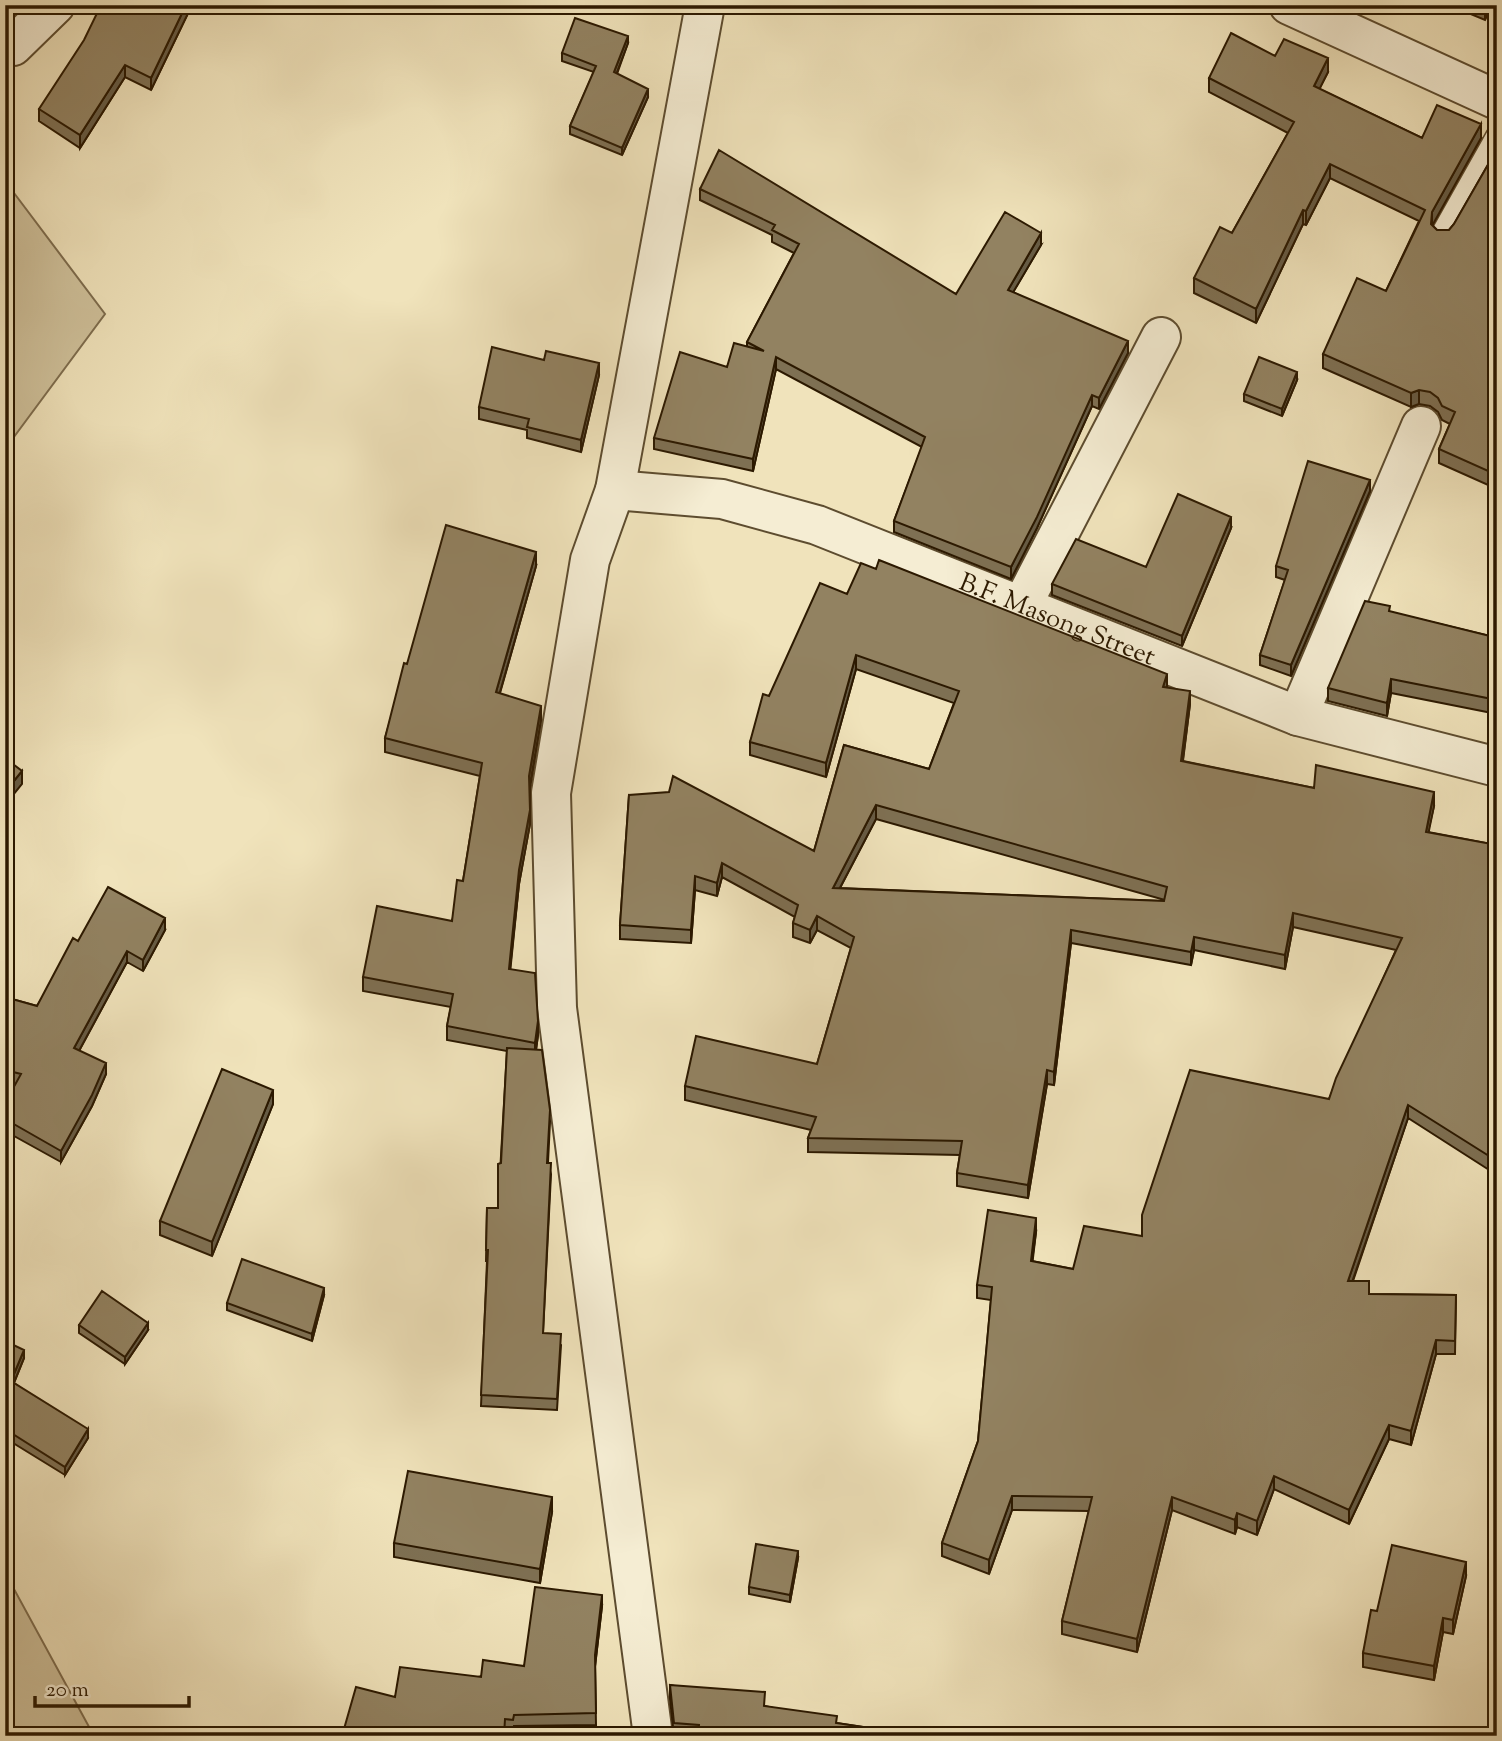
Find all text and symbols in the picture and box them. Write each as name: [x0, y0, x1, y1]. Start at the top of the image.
street label: B.F. Masong Street: [953, 565, 1161, 676]
scale bar: [35, 1664, 189, 1708]
text: 20 m: [46, 1676, 89, 1706]

